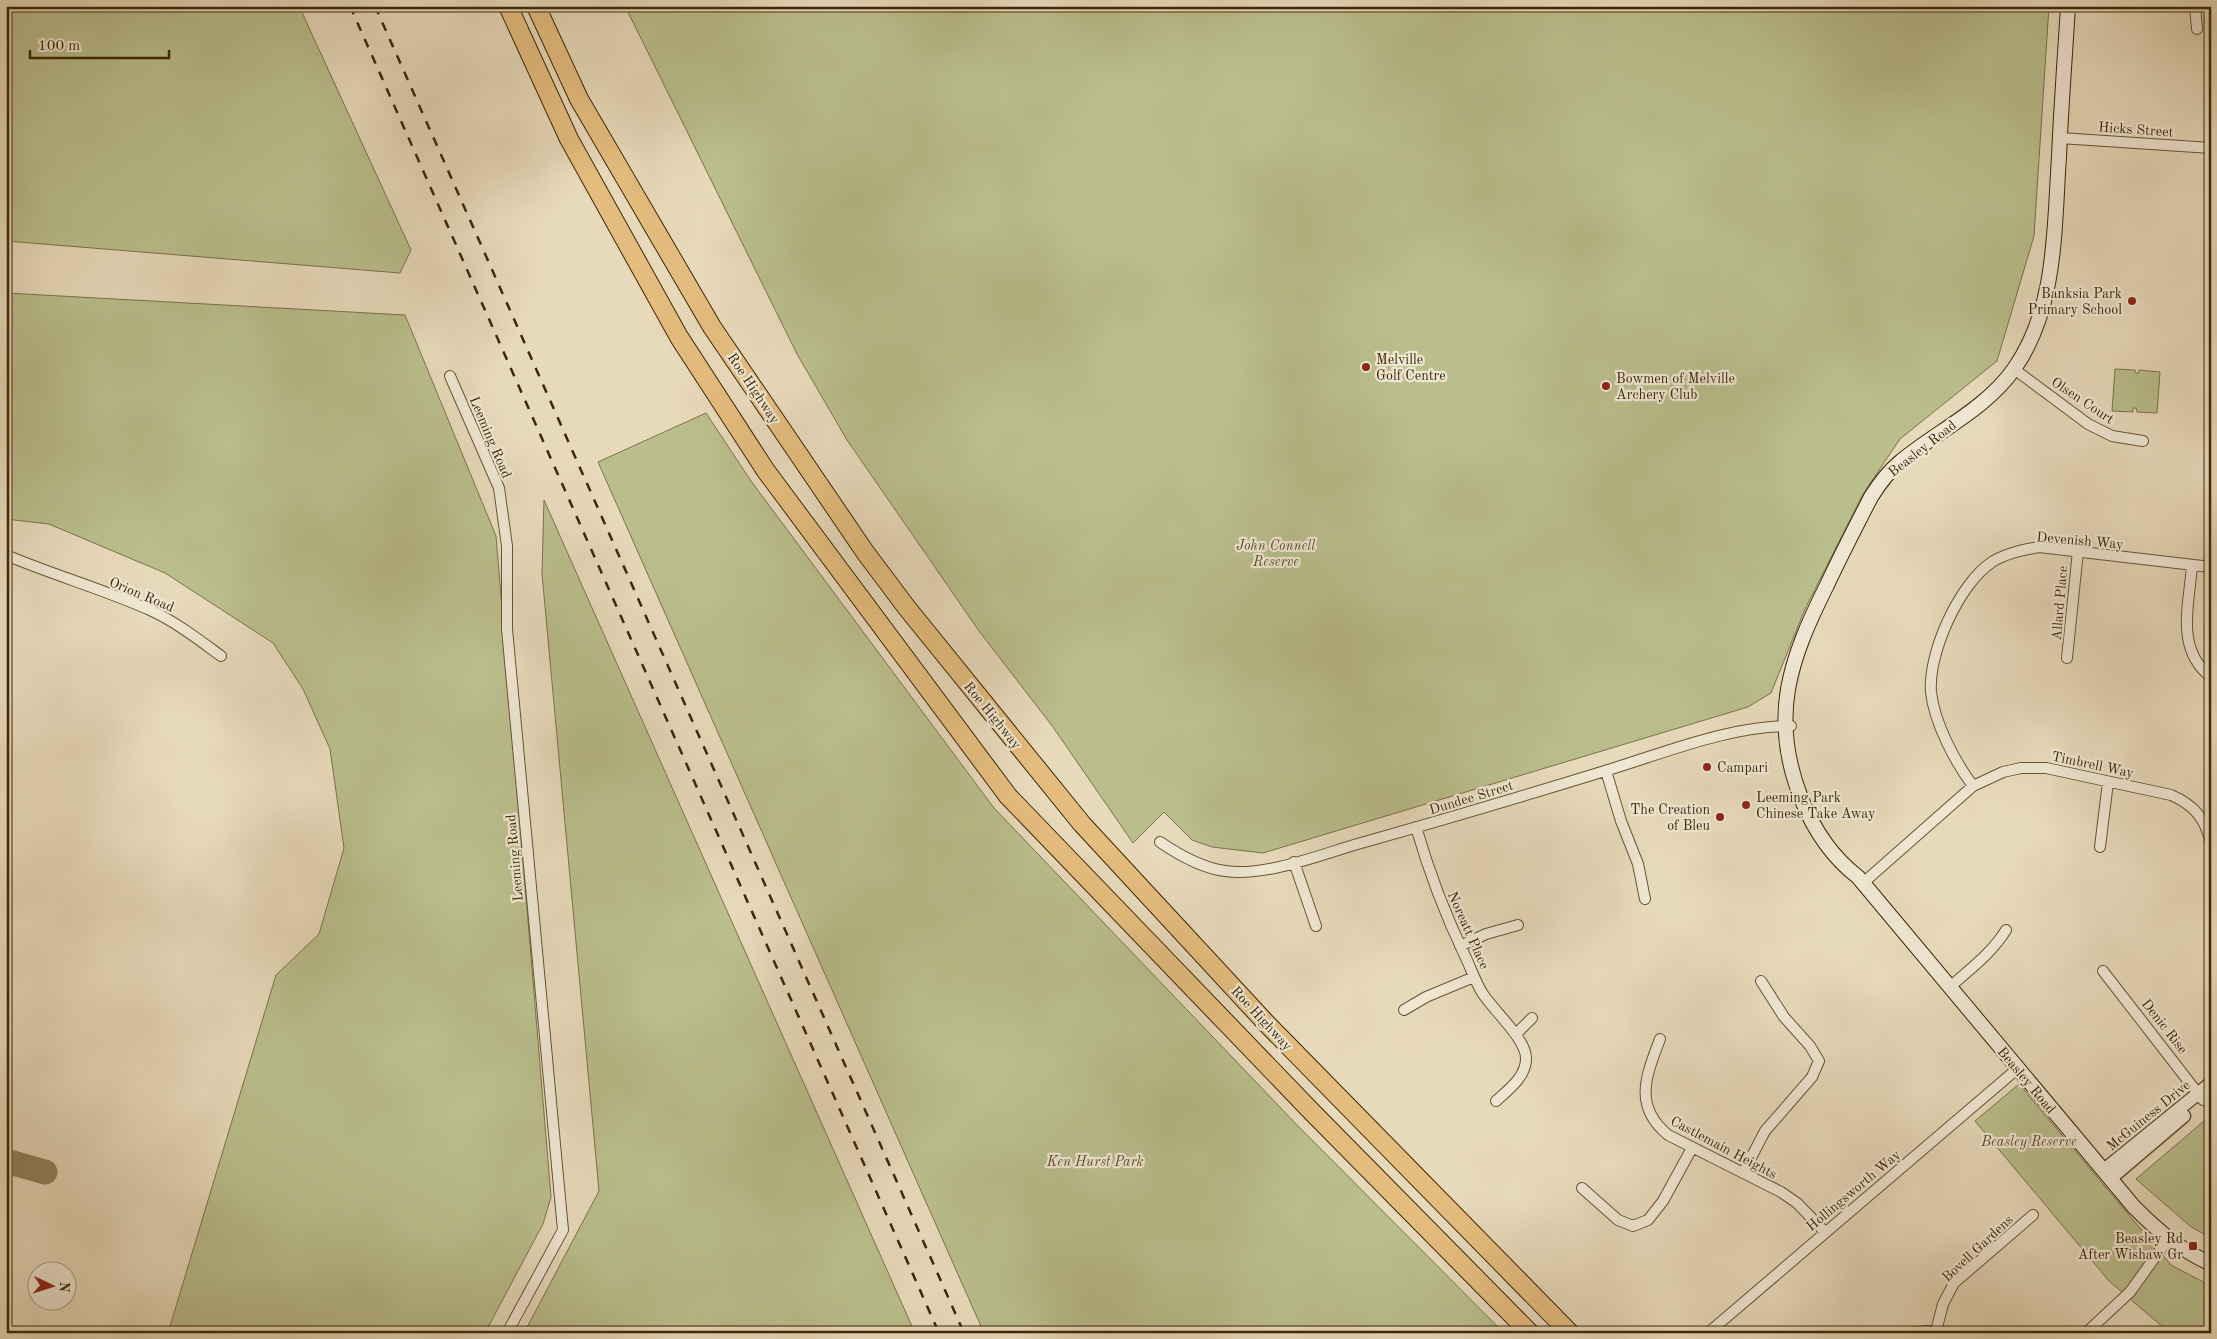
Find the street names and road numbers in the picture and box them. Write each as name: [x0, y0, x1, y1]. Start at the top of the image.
street label: Hicks Street: [2098, 120, 2174, 140]
street label: Roe Highway: [724, 351, 782, 427]
street label: Olsen Court: [2049, 375, 2116, 427]
street label: Leeming Road: [467, 394, 514, 480]
street label: Beasley Road: [1886, 418, 1959, 479]
street label: Devenish Way: [2036, 530, 2125, 552]
street label: Allard Place: [2050, 565, 2070, 641]
street label: Orion Road: [107, 575, 176, 615]
street label: Roe Highway: [961, 679, 1024, 752]
street label: Timbrell Way: [2050, 749, 2136, 781]
street label: Dundee Street: [1428, 778, 1515, 817]
street label: Leeming Road: [504, 814, 526, 902]
street label: Noreatt Place: [1445, 890, 1491, 971]
street label: Roe Highway: [1228, 984, 1295, 1054]
street label: Denic Rise: [2139, 997, 2190, 1057]
street label: Beasley Road: [1995, 1045, 2058, 1116]
street label: McGuiness Drive: [2104, 1078, 2193, 1154]
street label: Castlemain Heights: [1668, 1114, 1779, 1182]
street label: Hollingsworth Way: [1804, 1147, 1904, 1234]
street label: Bovell Gardens: [1940, 1213, 2016, 1285]

